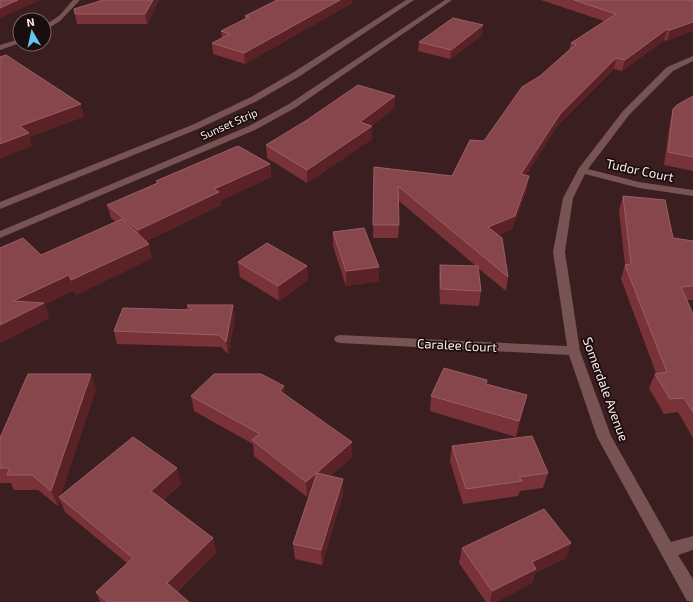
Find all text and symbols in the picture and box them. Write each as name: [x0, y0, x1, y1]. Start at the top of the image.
north arrow: [12, 12, 52, 52]
text: N: [25, 15, 35, 29]
street label: Sunset Strip: [198, 105, 259, 142]
street label: Tudor Court: [605, 155, 675, 185]
street label: Caralee Court: [417, 335, 497, 355]
street label: Somerdale Avenue: [580, 335, 632, 443]

